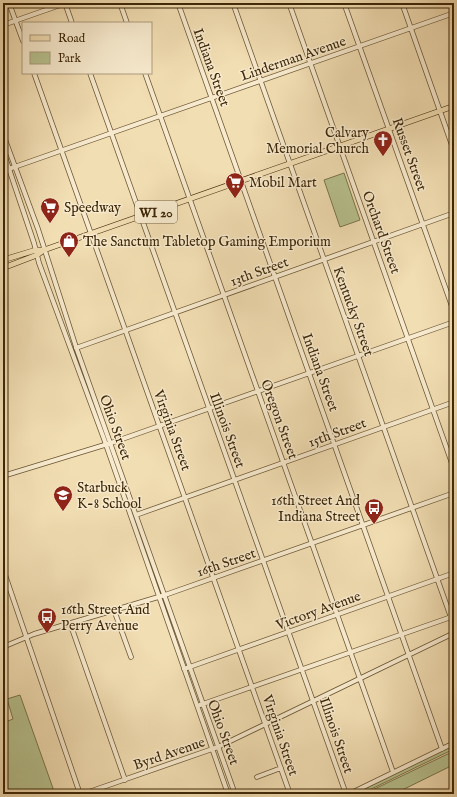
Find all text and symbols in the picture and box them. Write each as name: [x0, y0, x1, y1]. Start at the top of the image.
legend: [22, 22, 152, 74]
street label: Indiana Street: [189, 26, 234, 109]
text: Road: [58, 31, 86, 46]
street label: Linderman Avenue: [238, 32, 349, 85]
text: Park: [58, 51, 81, 66]
street label: Russet Street: [387, 115, 431, 194]
place label: Calvary Memorial Church: [266, 124, 370, 158]
church icon: Calvary Memorial Church: [372, 129, 394, 157]
supermarket icon: Mobil Mart: [224, 171, 246, 199]
place label: Mobil Mart: [249, 174, 317, 192]
street label: Orchard Street: [358, 189, 404, 276]
supermarket icon: Speedway: [39, 196, 61, 224]
place label: Speedway: [64, 199, 121, 217]
road number: WI 20: [135, 201, 177, 223]
shop icon: The Sanctum Tabletop Gaming Emporium: [58, 230, 80, 258]
place label: The Sanctum Tabletop Gaming Emporium: [83, 233, 331, 251]
street label: 13th Street: [228, 253, 291, 291]
street label: Kentucky Street: [328, 264, 378, 359]
street label: Indiana Street: [298, 331, 343, 414]
street label: Oregon Street: [256, 377, 302, 462]
street label: Virginia Street: [149, 387, 195, 473]
street label: Illinois Street: [205, 390, 249, 471]
street label: Ohio Street: [95, 392, 135, 463]
street label: 15th Street: [306, 414, 369, 452]
place label: Starbuck K-8 School: [77, 479, 142, 513]
school or university icon: Starbuck K-8 School: [52, 484, 74, 512]
place label: 16th Street And Indiana Street: [271, 492, 361, 526]
bus stop icon: 16th Street And Indiana Street: [363, 497, 385, 525]
street label: 16th Street: [194, 544, 258, 581]
street label: Victory Avenue: [273, 587, 364, 635]
place label: 16th Street And Perry Avenue: [61, 601, 150, 635]
bus stop icon: 16th Street And Perry Avenue: [36, 606, 58, 634]
street label: Virginia Street: [257, 692, 302, 778]
street label: Illinois Street: [315, 695, 357, 776]
street label: Ohio Street: [203, 697, 243, 768]
street label: Byrd Avenue: [131, 733, 208, 775]

